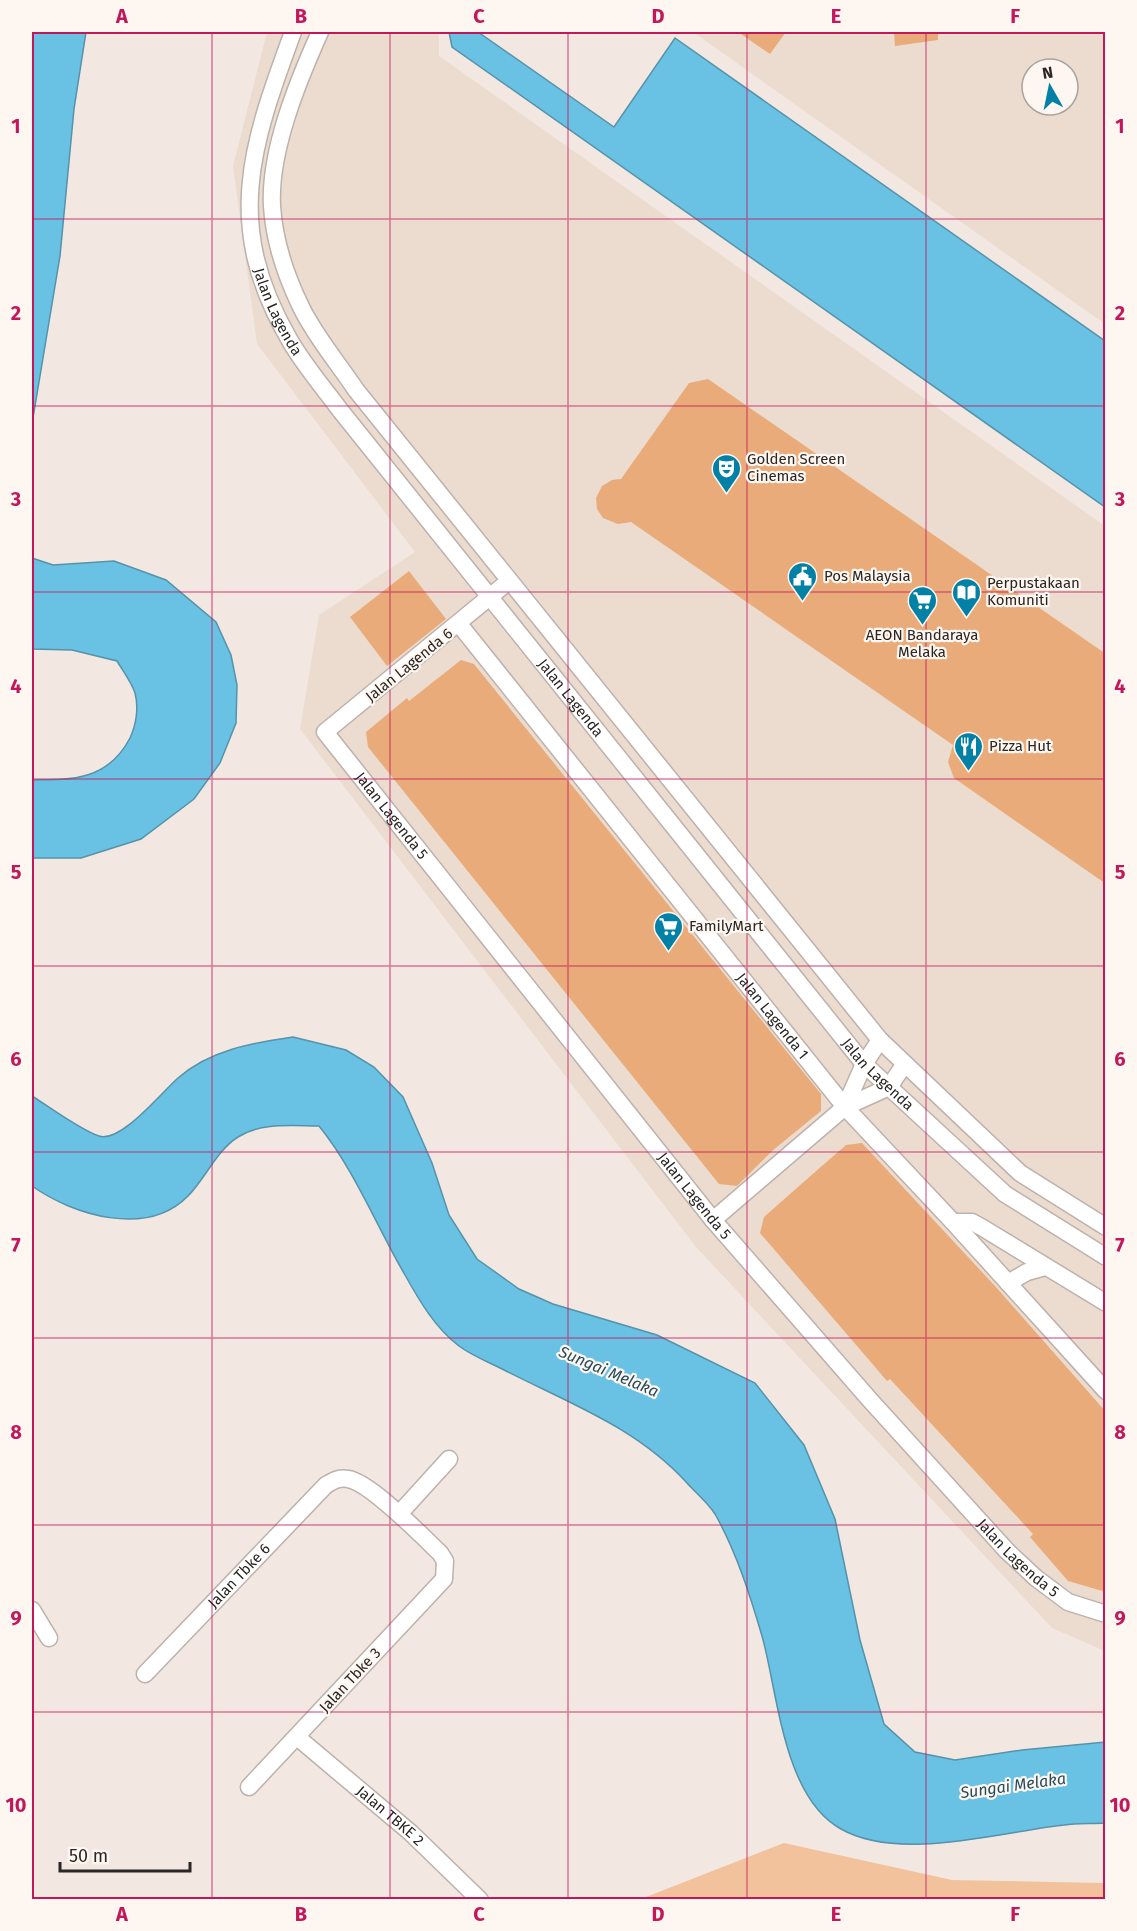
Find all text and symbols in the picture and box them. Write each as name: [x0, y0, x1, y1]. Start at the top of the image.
text: A: [115, 4, 129, 28]
text: B: [295, 4, 307, 28]
text: C: [473, 4, 485, 28]
text: D: [651, 4, 665, 28]
text: E: [831, 4, 841, 28]
text: F: [1010, 4, 1020, 28]
north arrow: [1020, 57, 1080, 117]
text: N: [1041, 62, 1054, 83]
text: 1: [11, 114, 21, 138]
text: 1: [1115, 114, 1125, 138]
street label: Jalan Lagenda: [250, 266, 306, 359]
text: 2: [11, 301, 21, 325]
text: 2: [1115, 301, 1125, 325]
place label: Golden Screen Cinemas: [747, 450, 845, 485]
theatre icon: Golden Screen Cinemas: [710, 452, 742, 494]
text: 3: [10, 487, 21, 511]
text: 3: [1114, 487, 1125, 511]
public building icon: Pos Malaysia: [787, 560, 819, 602]
place label: Pos Malaysia: [824, 567, 911, 585]
place label: Perpustakaan Komuniti: [987, 574, 1080, 609]
library icon: Perpustakaan Komuniti: [950, 576, 982, 618]
supermarket icon: AEON Bandaraya Melaka: [906, 584, 938, 626]
street label: Jalan Lagenda 6: [362, 624, 456, 706]
place label: AEON Bandaraya Melaka: [866, 626, 978, 661]
street label: Jalan Lagenda: [534, 655, 607, 741]
text: 4: [10, 674, 22, 698]
text: 4: [1114, 674, 1126, 698]
restaurant icon: Pizza Hut: [952, 730, 984, 772]
place label: Pizza Hut: [989, 737, 1052, 755]
street label: Jalan Lagenda 5: [351, 768, 432, 863]
text: 5: [11, 860, 22, 884]
text: 5: [1115, 860, 1126, 884]
supermarket icon: FamilyMart: [652, 910, 684, 952]
place label: FamilyMart: [689, 917, 764, 935]
street label: Jalan Lagenda 1: [732, 969, 812, 1063]
street label: Jalan Lagenda: [838, 1034, 917, 1114]
text: 6: [10, 1047, 22, 1071]
text: 6: [1114, 1047, 1126, 1071]
street label: Jalan Lagenda 5: [654, 1149, 735, 1243]
text: 7: [11, 1233, 21, 1257]
text: 7: [1115, 1233, 1125, 1257]
water label: Sungai Melaka: [555, 1342, 661, 1401]
text: 8: [10, 1420, 22, 1444]
text: 8: [1114, 1420, 1126, 1444]
street label: Jalan Lagenda 5: [973, 1515, 1063, 1601]
street label: Jalan Tbke 6: [204, 1540, 274, 1612]
text: 9: [10, 1606, 22, 1630]
text: 9: [1114, 1606, 1126, 1630]
street label: Jalan Tbke 3: [316, 1644, 384, 1716]
water label: Sungai Melaka: [958, 1769, 1067, 1802]
street label: Jalan TBKE 2: [353, 1782, 428, 1850]
text: 10: [6, 1793, 26, 1817]
text: 10: [1110, 1793, 1130, 1817]
scale bar: [60, 1835, 190, 1873]
text: 50 m: [69, 1845, 108, 1867]
text: A: [115, 1902, 129, 1926]
text: B: [295, 1902, 307, 1926]
text: C: [473, 1902, 485, 1926]
text: D: [651, 1902, 665, 1926]
text: E: [831, 1902, 841, 1926]
text: F: [1010, 1902, 1020, 1926]

